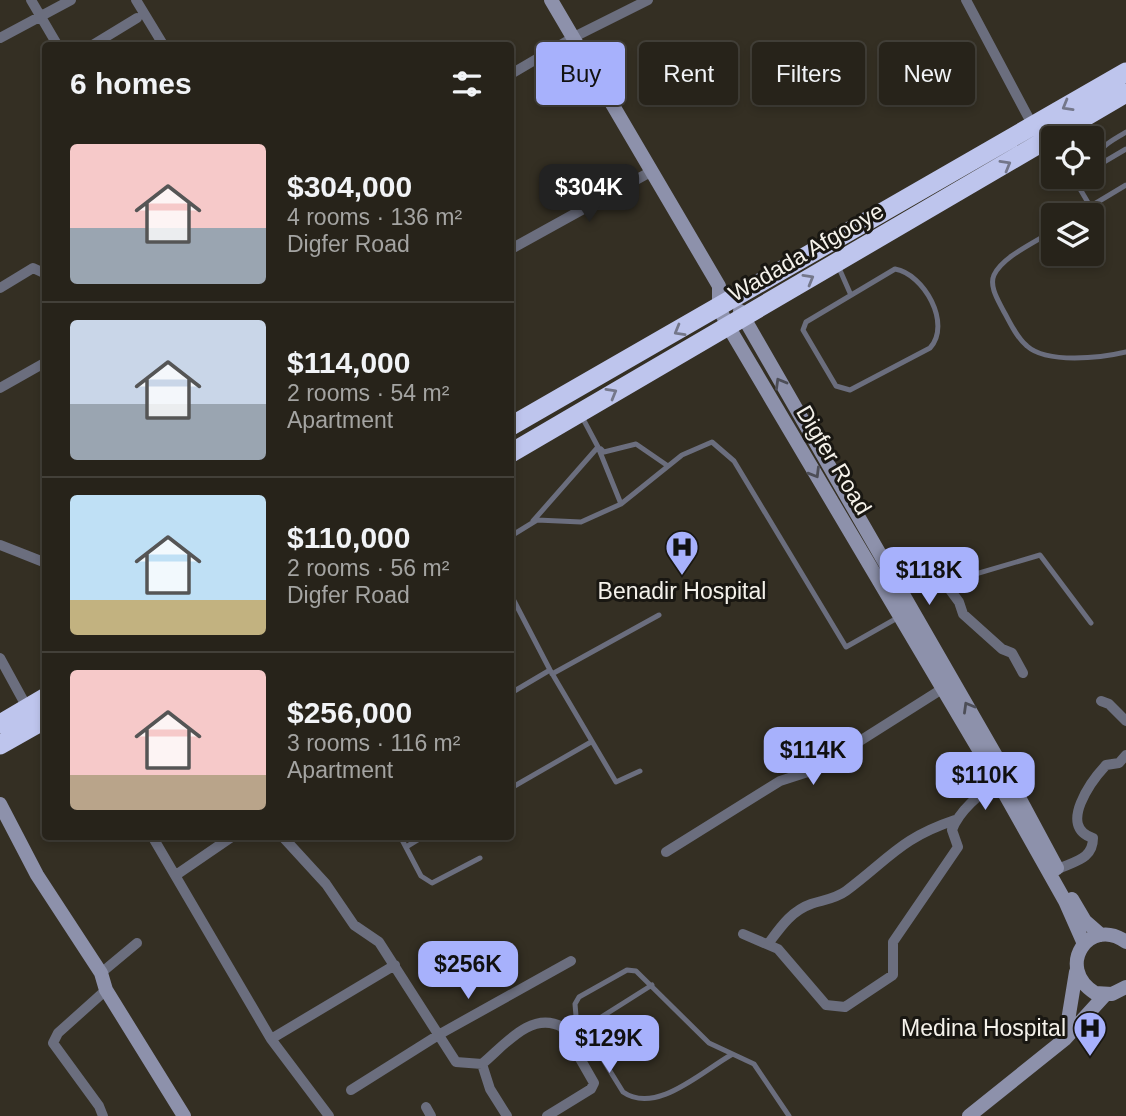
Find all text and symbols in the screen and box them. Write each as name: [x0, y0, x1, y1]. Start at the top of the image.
chip: Buy: [536, 42, 625, 105]
chip: Rent: [639, 42, 738, 105]
chip: Filters: [752, 42, 865, 105]
chip: New: [879, 42, 975, 105]
icon: filters: [448, 65, 486, 103]
text: 6 homes: [70, 67, 192, 100]
one-way arrow: [1062, 98, 1075, 111]
map controls: [1041, 126, 1104, 266]
button: locate: [1041, 126, 1104, 189]
one-way arrow: [998, 160, 1011, 173]
pin: $304K: [540, 164, 638, 224]
text: $304,000: [287, 170, 412, 203]
icon: home: [126, 172, 210, 256]
text: $304K: [555, 174, 623, 200]
street label: Wadada Afgooye: [724, 197, 888, 307]
button: layers: [1041, 203, 1104, 266]
text: 4 rooms · 136 m²: [287, 204, 462, 230]
text: Digfer Road: [287, 231, 410, 257]
one-way arrow: [801, 274, 814, 287]
one-way arrow: [674, 323, 687, 336]
text: $114,000: [287, 346, 410, 379]
icon: home: [126, 348, 210, 432]
one-way arrow: [775, 378, 788, 390]
text: 2 rooms · 54 m²: [287, 380, 449, 406]
one-way arrow: [605, 389, 618, 402]
street label: Digfer Road: [791, 401, 877, 519]
text: Apartment: [287, 407, 393, 433]
one-way arrow: [807, 465, 820, 478]
text: $110,000: [287, 521, 410, 554]
icon: home: [126, 523, 210, 607]
hospital icon: Benadir Hospital: [663, 528, 701, 577]
pin: $118K: [880, 548, 978, 607]
text: 2 rooms · 56 m²: [287, 555, 449, 581]
text: $118K: [896, 557, 962, 583]
place label: Benadir Hospital: [598, 578, 766, 604]
text: Digfer Road: [287, 582, 410, 608]
text: $256,000: [287, 696, 412, 729]
icon: home: [126, 698, 210, 782]
one-way arrow: [963, 702, 976, 715]
pin: $114K: [764, 728, 862, 787]
text: 3 rooms · 116 m²: [287, 730, 460, 756]
text: $114K: [780, 737, 846, 763]
pin: $110K: [936, 752, 1034, 812]
text: Apartment: [287, 757, 393, 783]
text: $110K: [952, 762, 1018, 788]
pin: $256K: [419, 942, 517, 1001]
text: $256K: [434, 951, 502, 977]
hospital icon: Medina Hospital: [1071, 1009, 1109, 1058]
place label: Medina Hospital: [901, 1015, 1066, 1041]
pin: $129K: [560, 1016, 658, 1075]
text: $129K: [575, 1025, 643, 1051]

